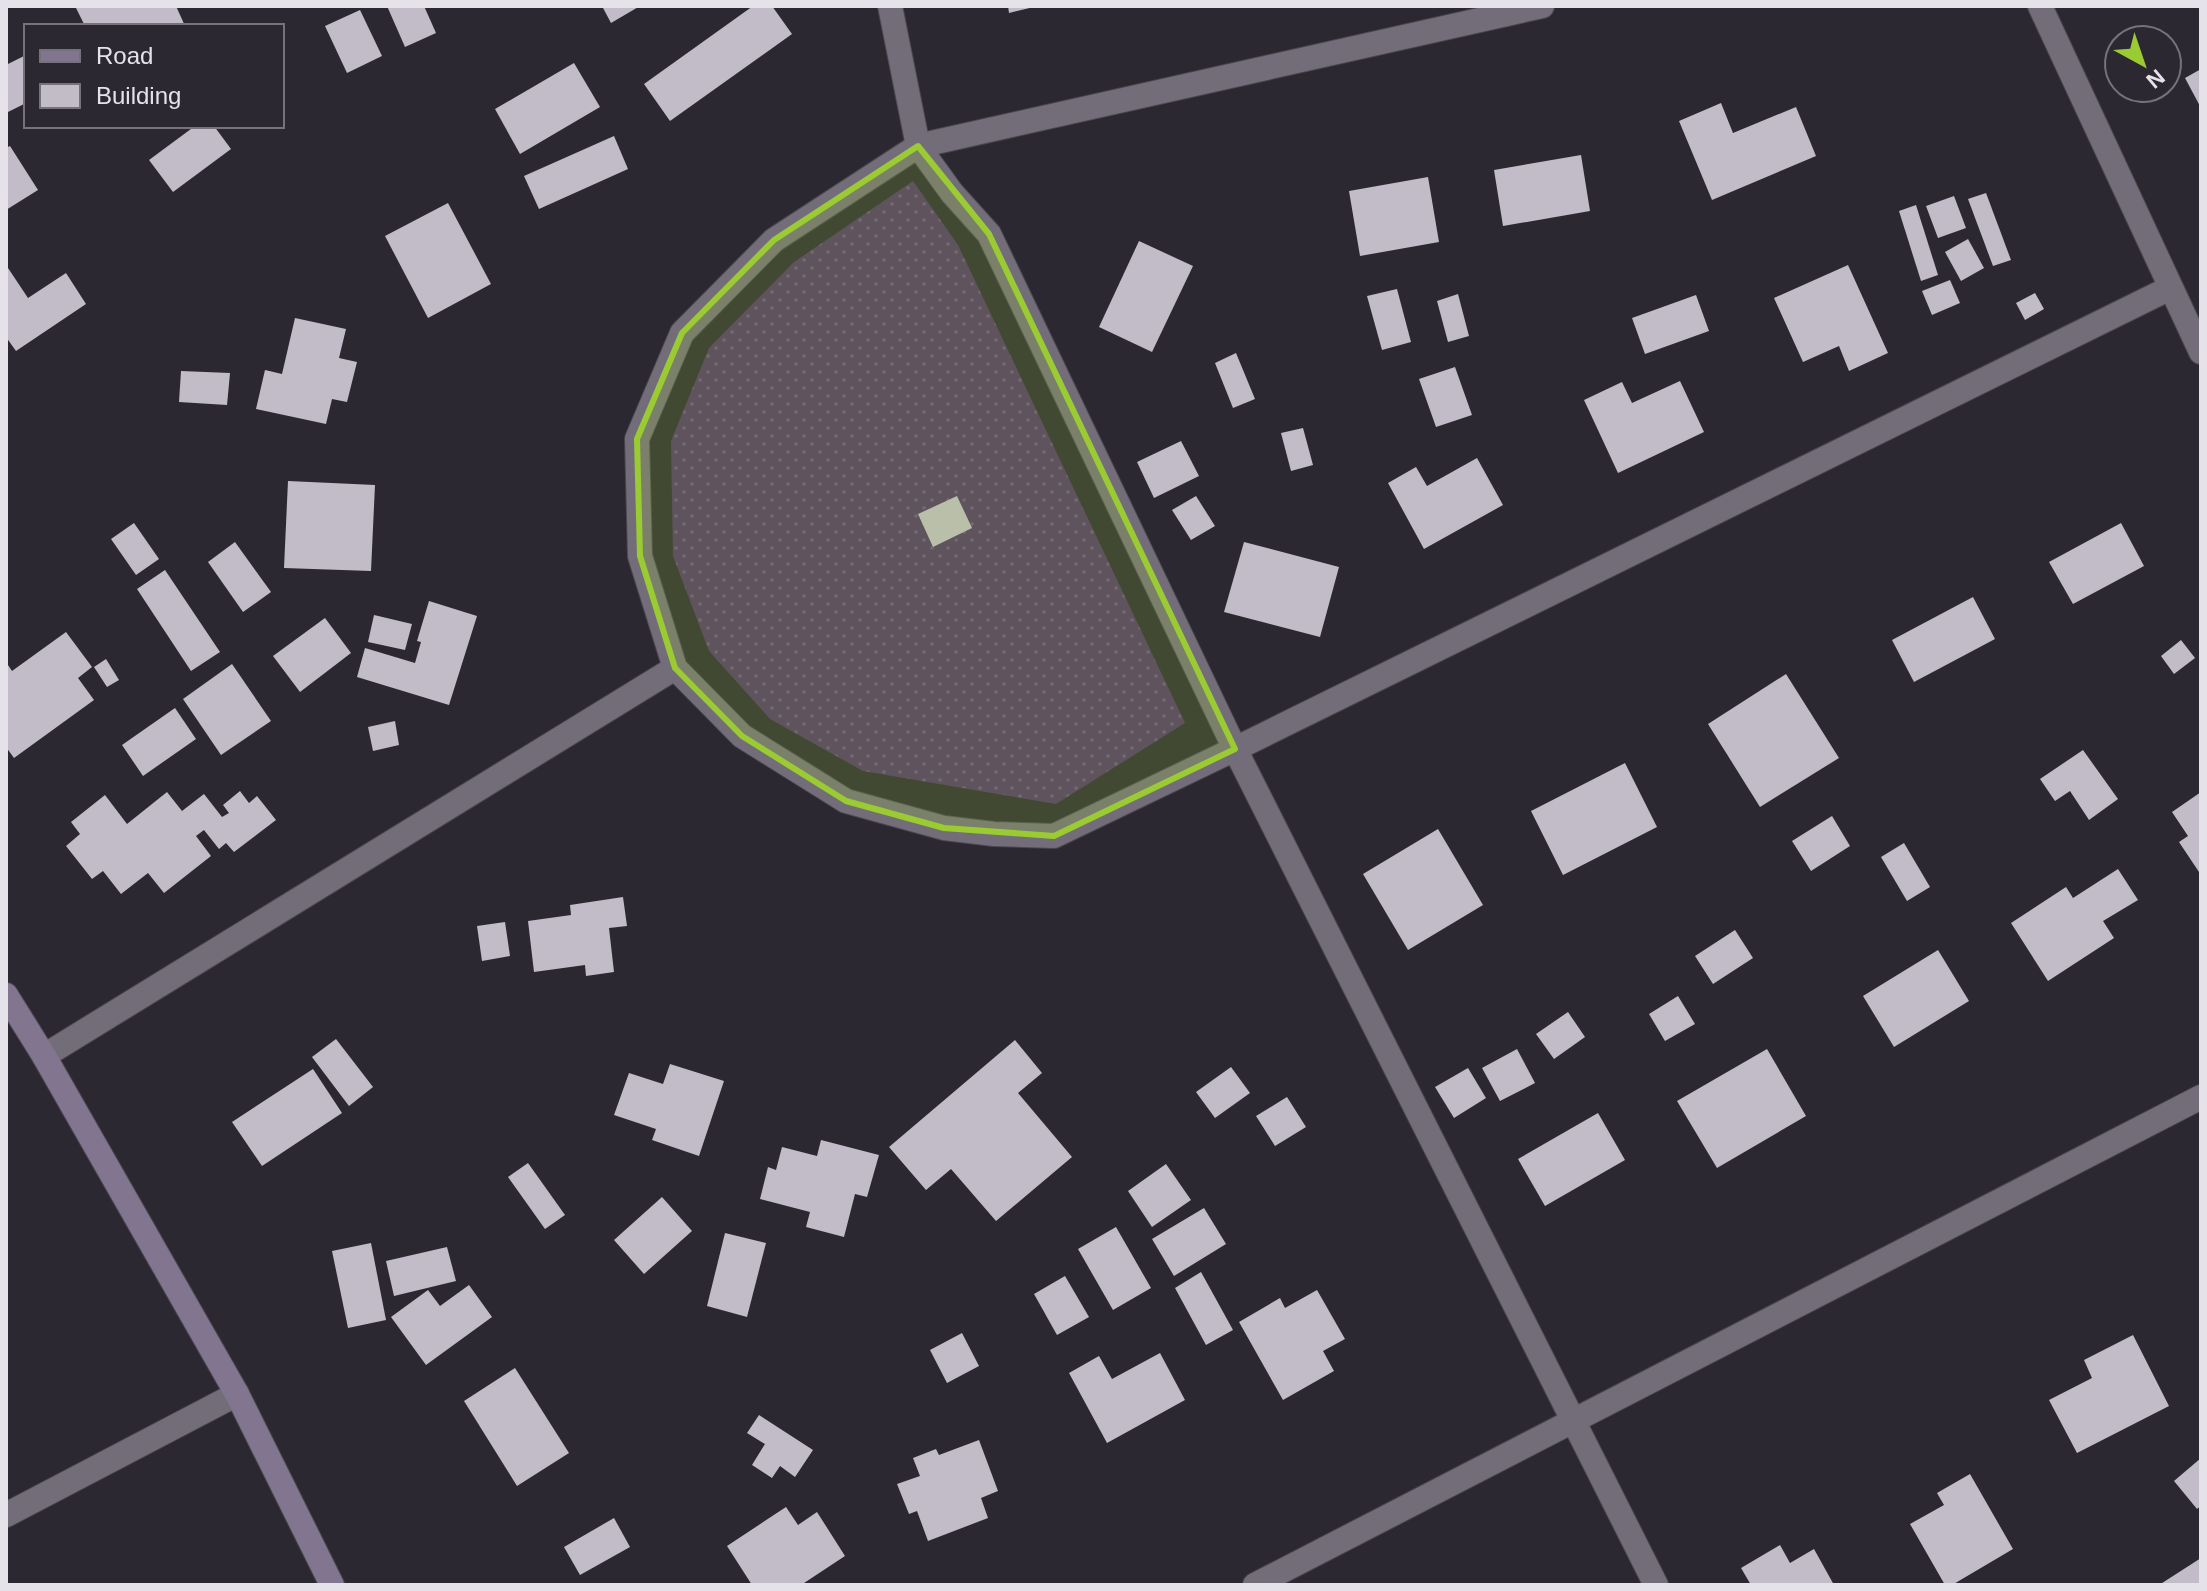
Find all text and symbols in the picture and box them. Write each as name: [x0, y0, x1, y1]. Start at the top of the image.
legend: [24, 24, 284, 128]
north arrow: [2103, 24, 2183, 104]
text: Road: [96, 42, 153, 69]
text: N: [2141, 64, 2170, 94]
text: Building: [96, 82, 181, 109]

